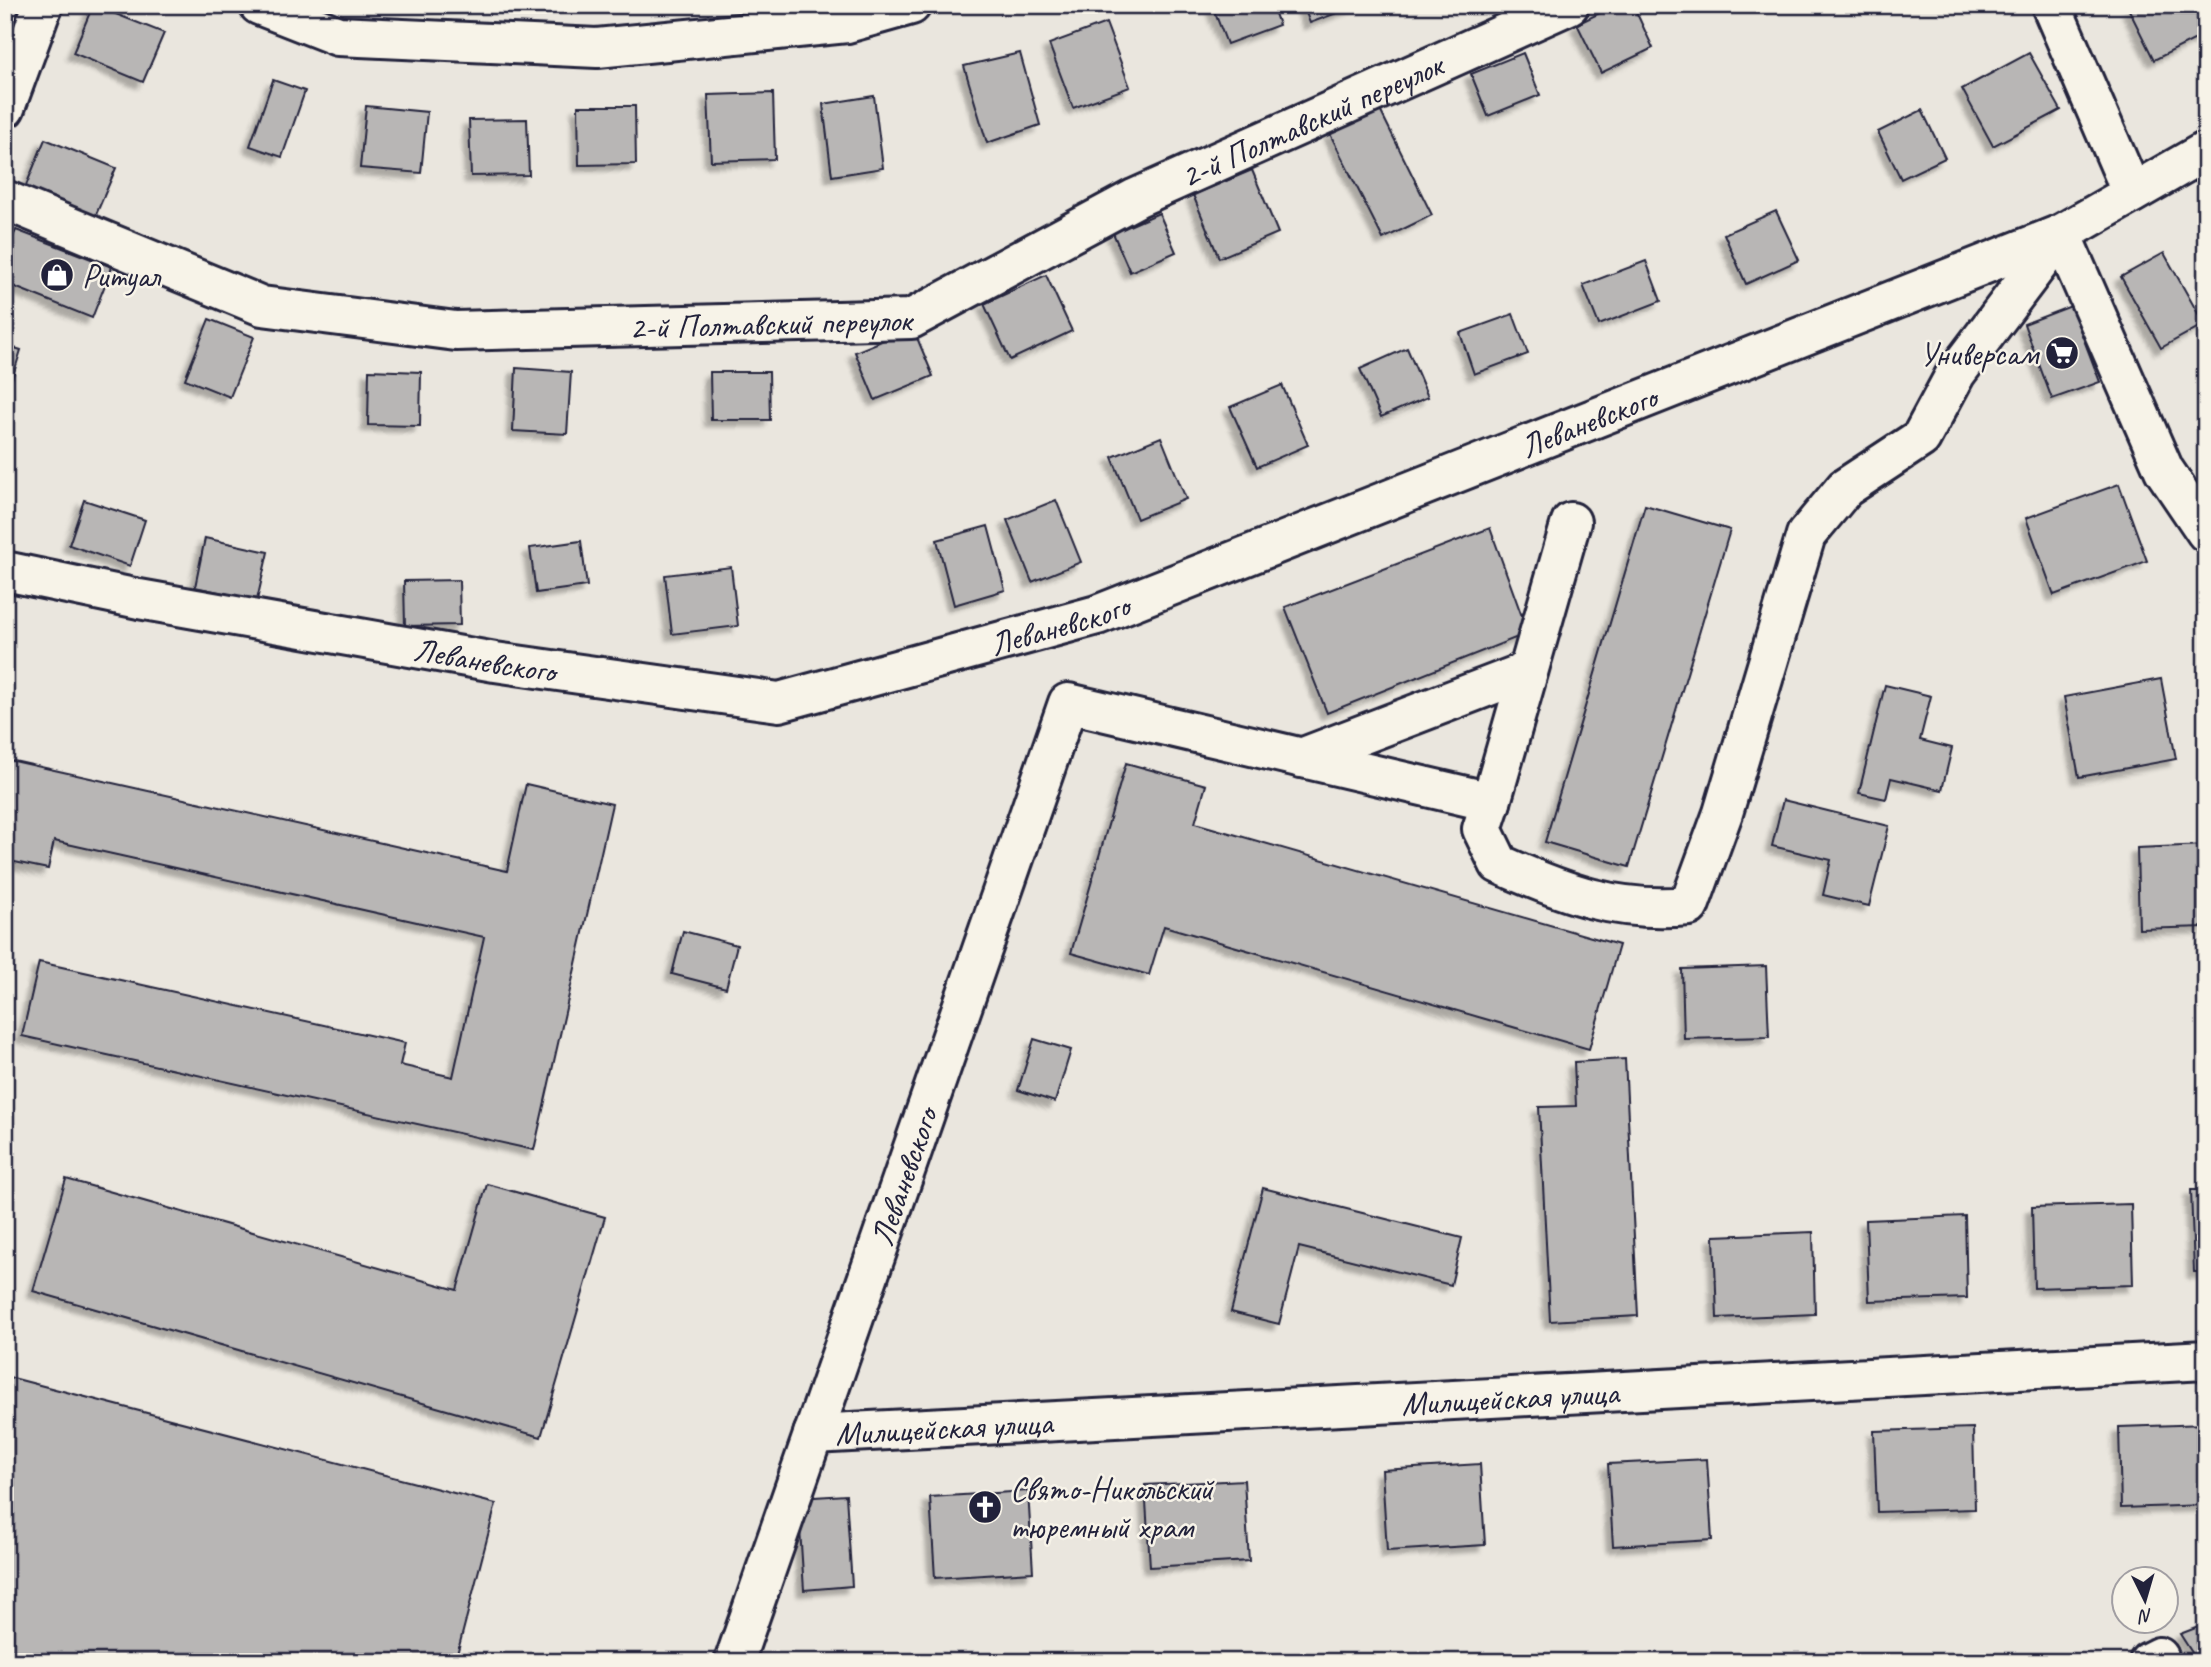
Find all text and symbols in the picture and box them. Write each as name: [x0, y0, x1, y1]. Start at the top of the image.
street label: 2-й Полтавский переулок: [1174, 43, 1452, 198]
place label: Ритуал: [82, 255, 162, 297]
shop icon: Ритуал: [38, 256, 76, 294]
street label: 2-й Полтавский переулок: [629, 299, 915, 348]
place label: Универсам: [1920, 333, 2041, 375]
supermarket icon: Универсам: [2043, 334, 2081, 372]
street label: Леваневского: [1514, 375, 1666, 468]
street label: Леваневского: [985, 583, 1139, 665]
street label: Леваневского: [410, 628, 562, 693]
street label: Леваневского: [861, 1099, 948, 1251]
street label: Милицейская улица: [1400, 1371, 1622, 1425]
street label: Милицейская улица: [834, 1401, 1055, 1455]
place label: Свято-Никольский тюремный храм: [1010, 1468, 1215, 1548]
church icon: Свято-Никольский тюремный храм: [966, 1488, 1004, 1526]
north arrow: [2110, 1566, 2180, 1636]
text: N: [2136, 1603, 2153, 1629]

